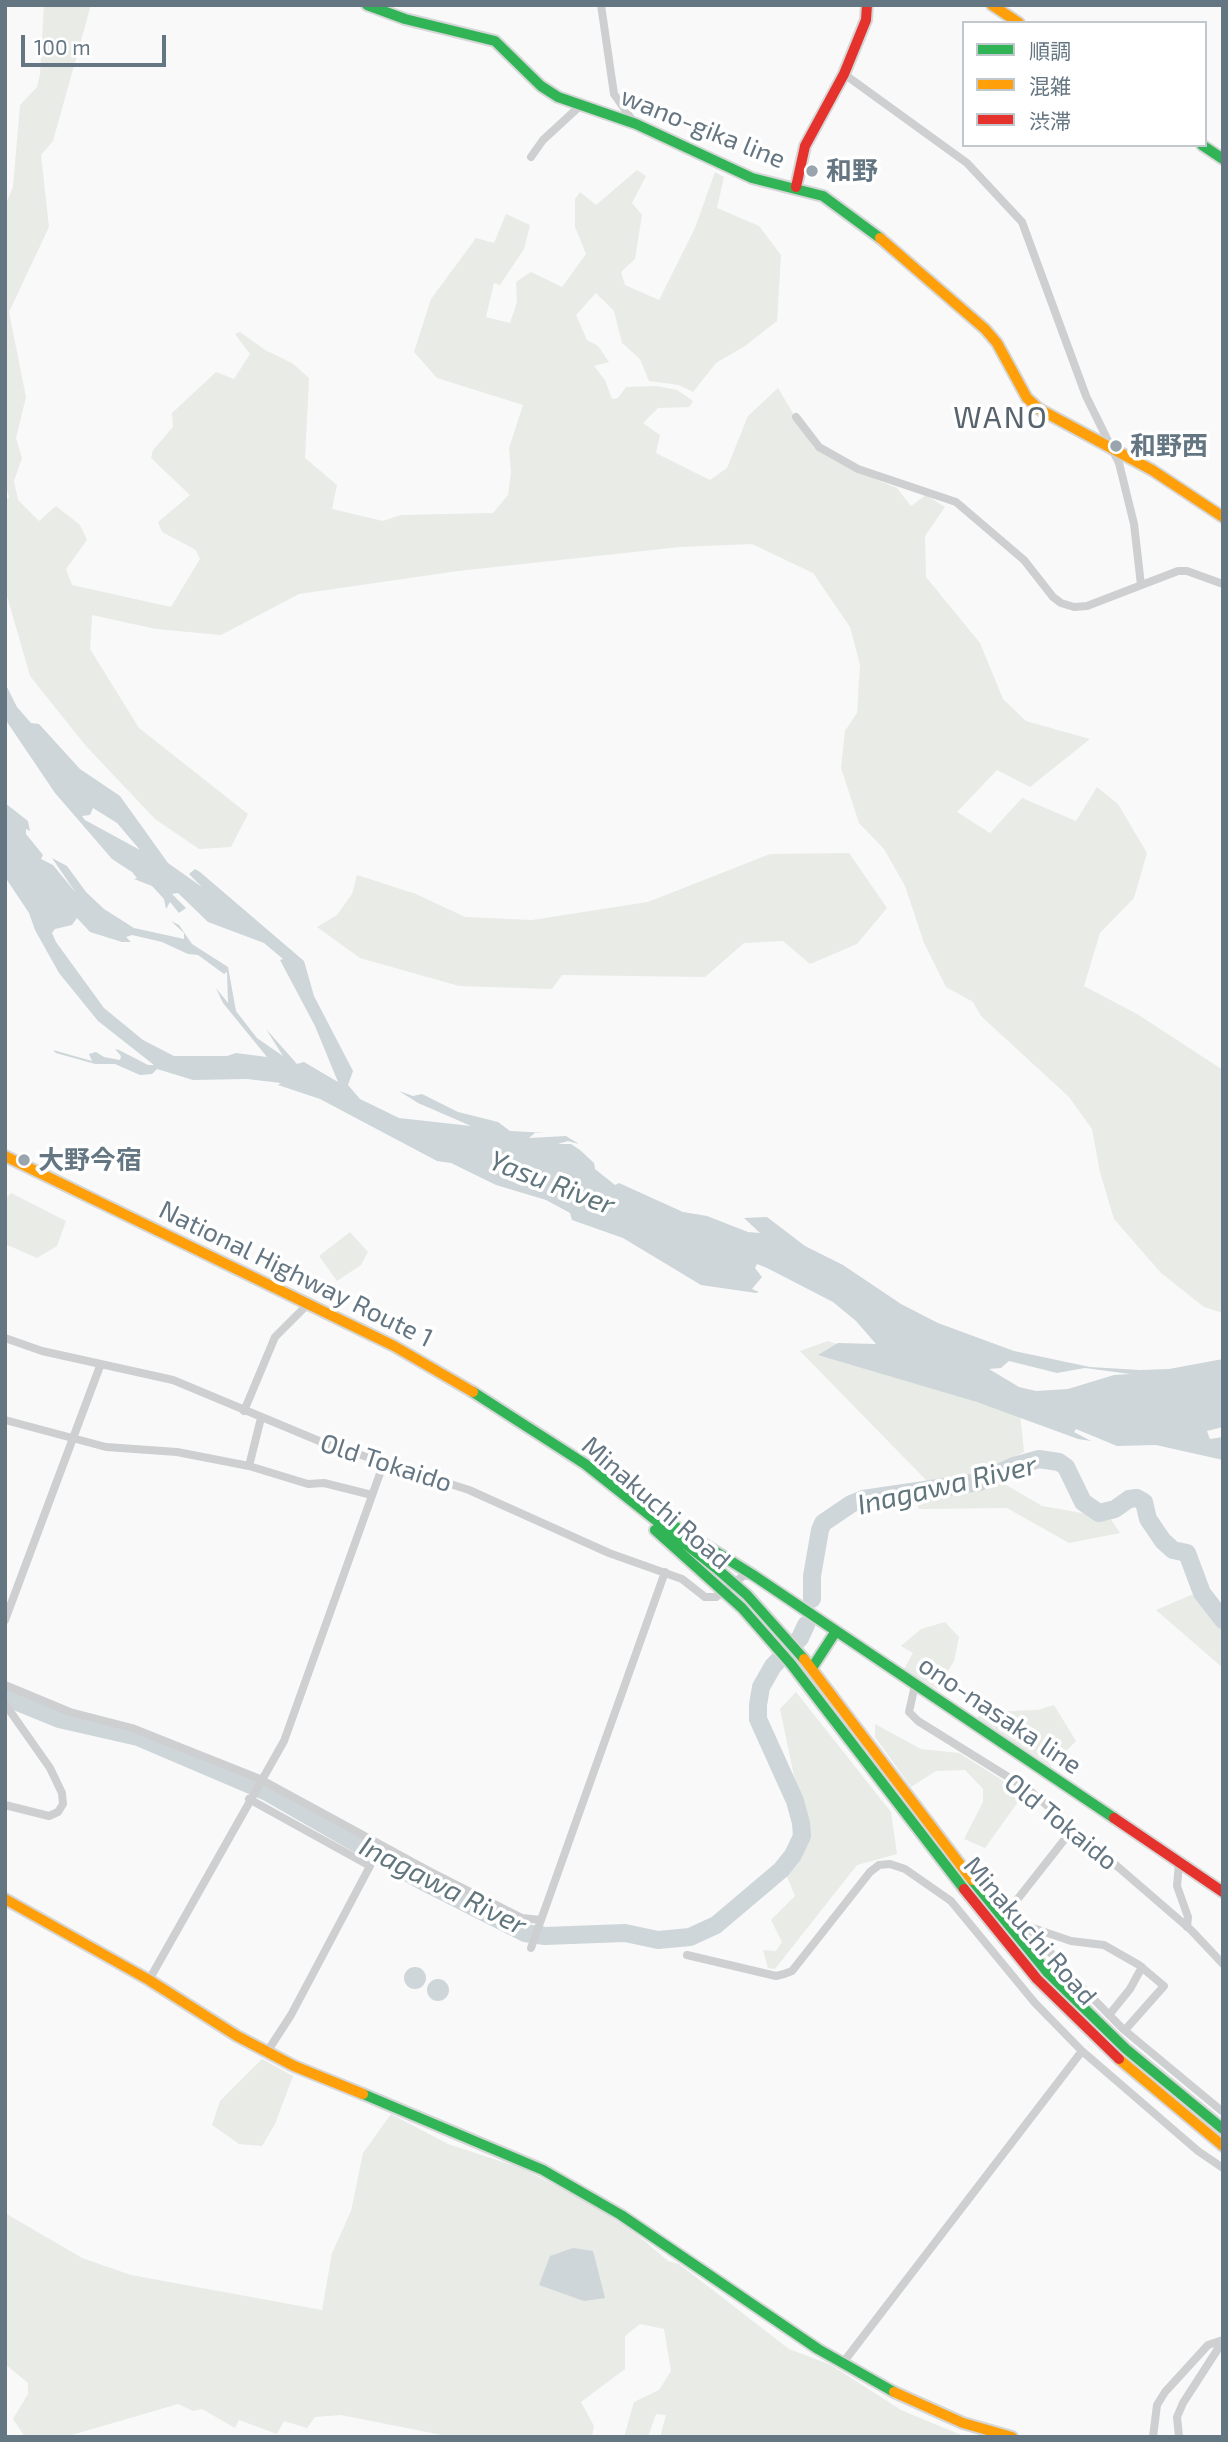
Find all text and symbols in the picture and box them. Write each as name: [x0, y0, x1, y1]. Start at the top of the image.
scale bar: [24, 21, 170, 65]
legend: [962, 21, 1207, 147]
text: 100 m: [34, 34, 91, 59]
text: 順調: [1029, 38, 1071, 63]
text: 混雑: [1029, 73, 1071, 98]
street label: wano-gika line: [616, 81, 790, 175]
text: 渋滞: [1029, 108, 1071, 133]
place label: 和野: [826, 155, 878, 187]
marker: 和野: [804, 163, 820, 179]
district label: WANO: [954, 400, 1048, 436]
place label: 和野西: [1130, 430, 1208, 462]
marker: 和野西: [1108, 438, 1124, 454]
place label: 大野今宿: [38, 1144, 142, 1176]
water label: Yasu River: [485, 1144, 619, 1222]
marker: 大野今宿: [16, 1152, 32, 1168]
street label: National Highway Route 1: [154, 1194, 438, 1354]
street label: Old Tokaido: [316, 1427, 456, 1499]
street label: Minakuchi Road: [575, 1430, 737, 1576]
water label: Inagawa River: [854, 1448, 1040, 1522]
street label: ono-nasaka line: [913, 1649, 1087, 1781]
street label: Old Tokaido: [998, 1767, 1124, 1877]
water label: Inagawa River: [354, 1829, 532, 1943]
street label: Minakuchi Road: [957, 1850, 1103, 2012]

